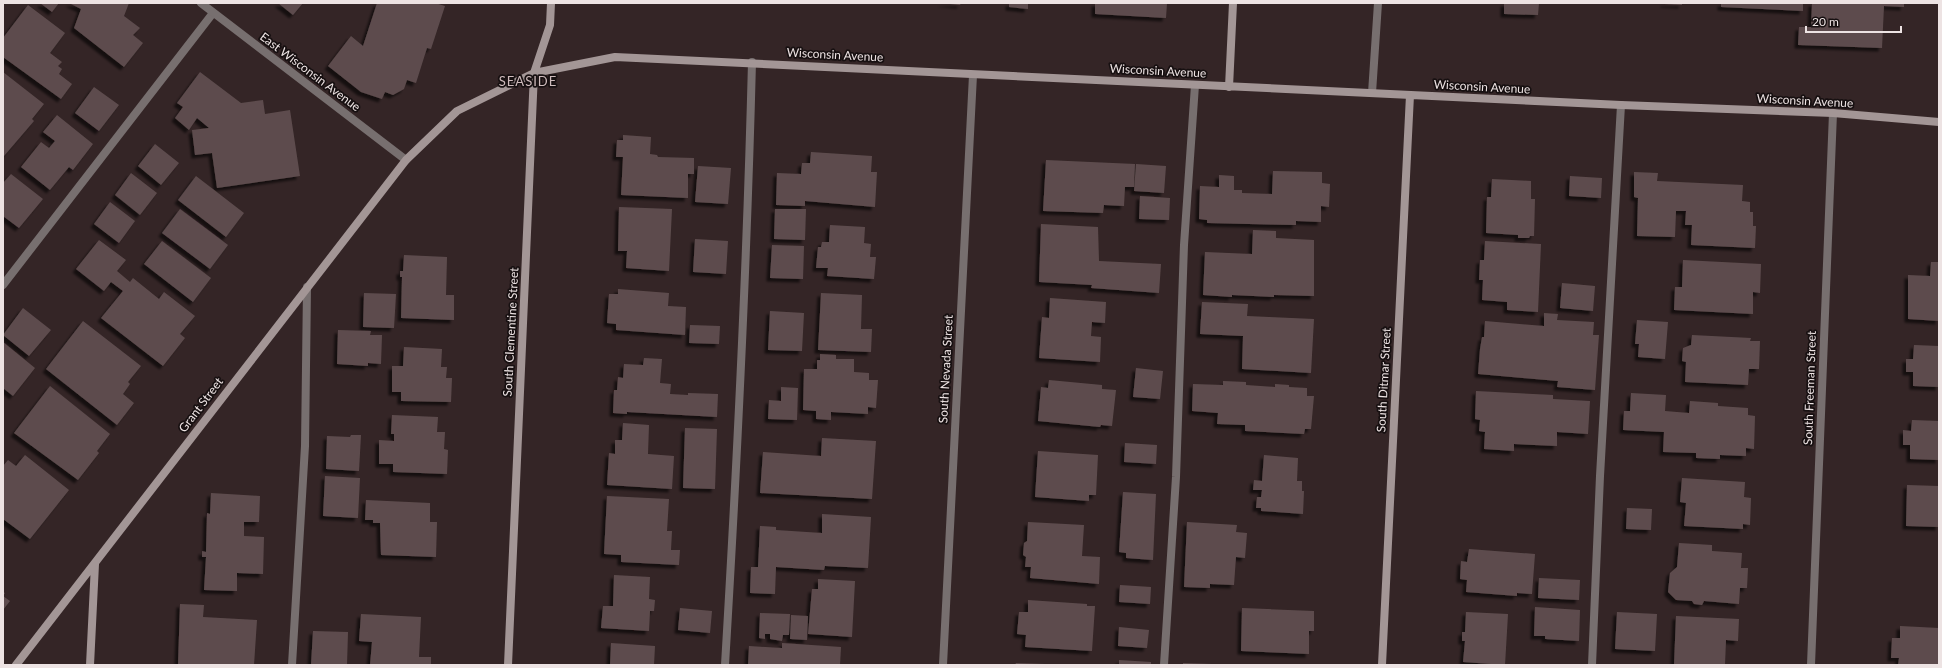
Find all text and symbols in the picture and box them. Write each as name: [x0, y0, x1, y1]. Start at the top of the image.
scale bar: [1806, 8, 1901, 34]
text: 20 m: [1812, 14, 1839, 29]
street label: East Wisconsin Avenue: [257, 29, 364, 114]
street label: Wisconsin Avenue: [786, 44, 884, 65]
street label: Wisconsin Avenue: [1109, 60, 1207, 81]
district label: SEASIDE: [499, 73, 557, 89]
street label: Wisconsin Avenue: [1433, 76, 1531, 97]
street label: Wisconsin Avenue: [1756, 90, 1854, 111]
street label: South Clementine Street: [500, 266, 521, 397]
street label: South Nevada Street: [935, 314, 956, 424]
street label: South Ditmar Street: [1373, 327, 1394, 433]
street label: South Freeman Street: [1800, 330, 1819, 445]
street label: Grant Street: [175, 374, 226, 435]

